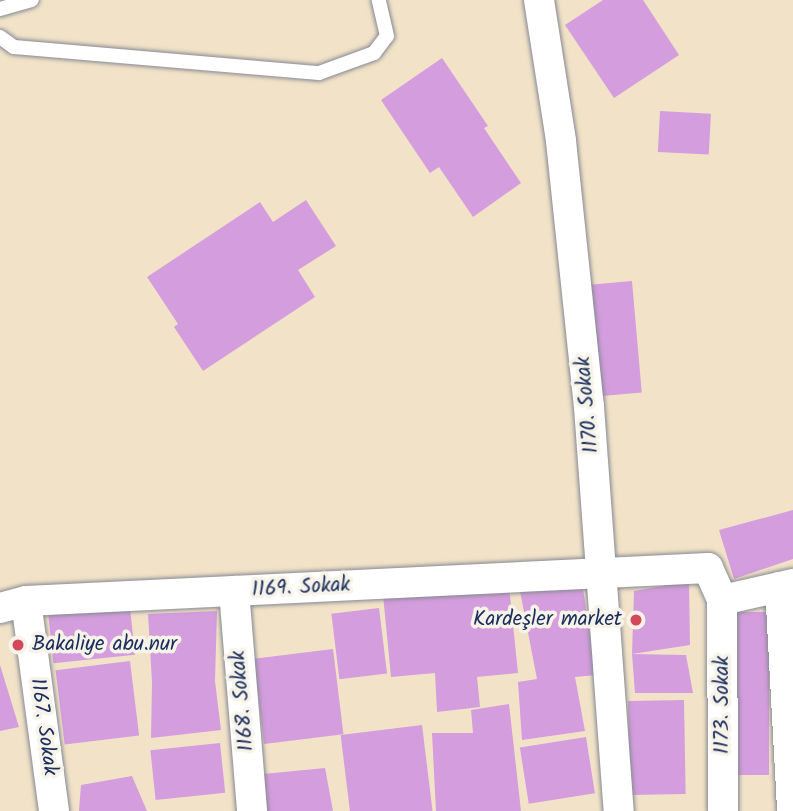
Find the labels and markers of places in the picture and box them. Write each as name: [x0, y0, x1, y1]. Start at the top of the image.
place label: Kardeşler market: [473, 607, 622, 633]
marker: Kardeşler market: [628, 612, 644, 628]
place label: Bakaliye abu.nur: [32, 632, 177, 658]
marker: Bakaliye abu.nur: [10, 637, 26, 653]

